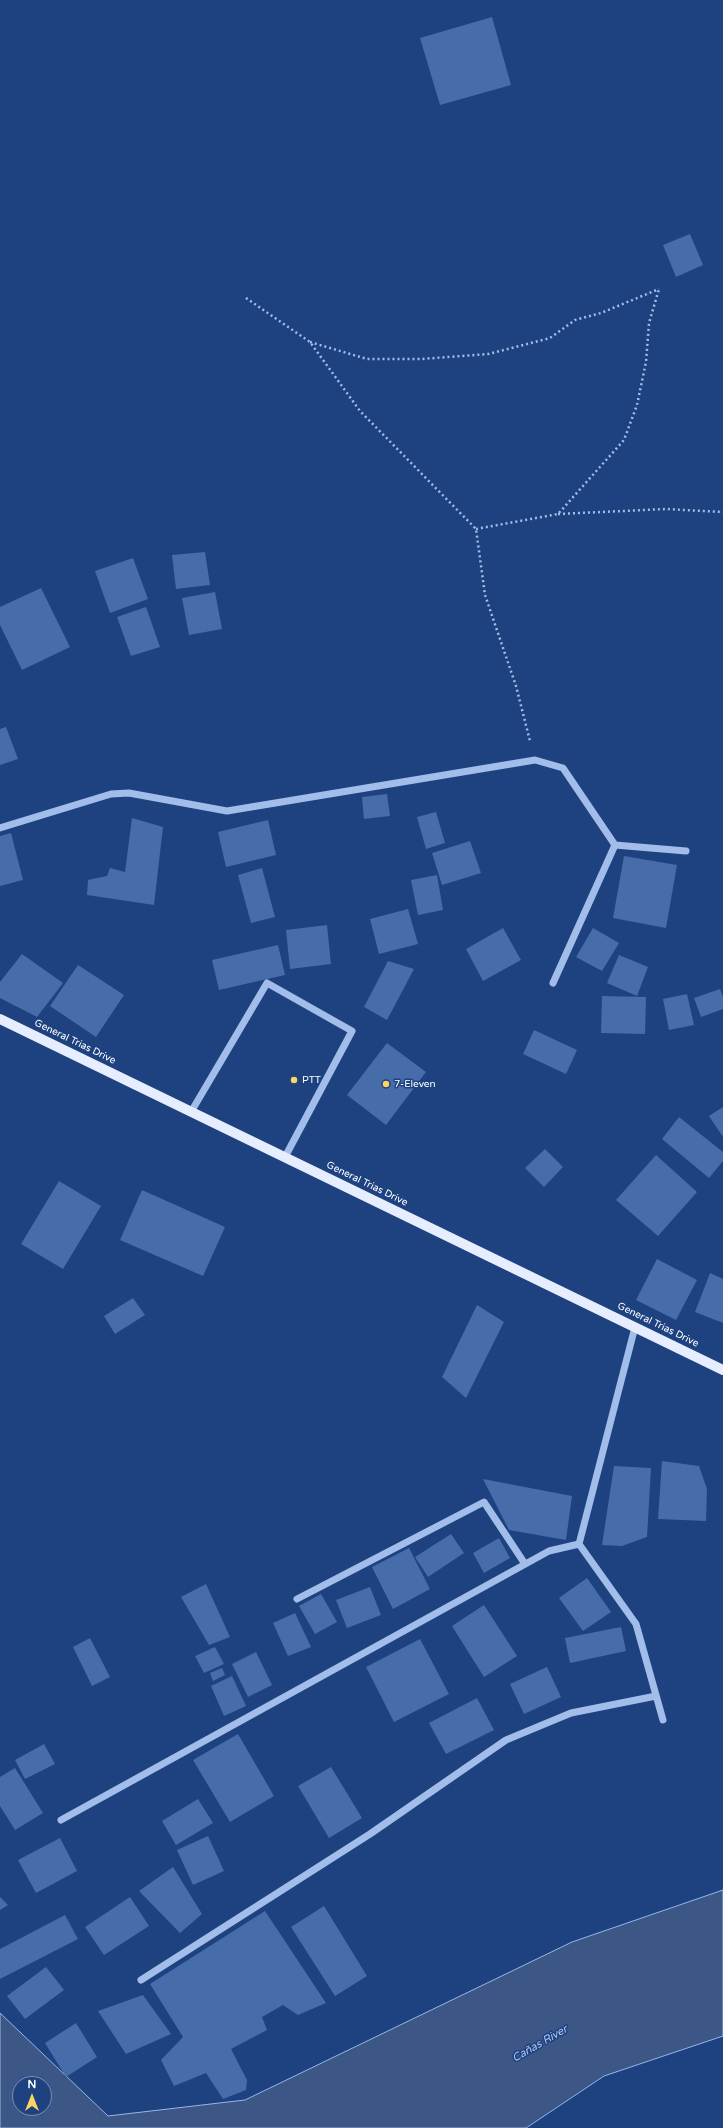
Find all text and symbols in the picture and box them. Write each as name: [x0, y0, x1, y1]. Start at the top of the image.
street label: General Trias Drive: [32, 1017, 118, 1067]
place label: PTT: [302, 1074, 321, 1086]
marker: PTT: [289, 1075, 299, 1085]
place label: 7-Eleven: [394, 1078, 436, 1090]
marker: 7-Eleven: [381, 1079, 391, 1089]
street label: General Trias Drive: [324, 1159, 410, 1209]
street label: General Trias Drive: [615, 1300, 701, 1350]
water label: Cañas River: [510, 2023, 570, 2065]
north arrow: [12, 2076, 52, 2116]
text: N: [28, 2078, 36, 2091]

